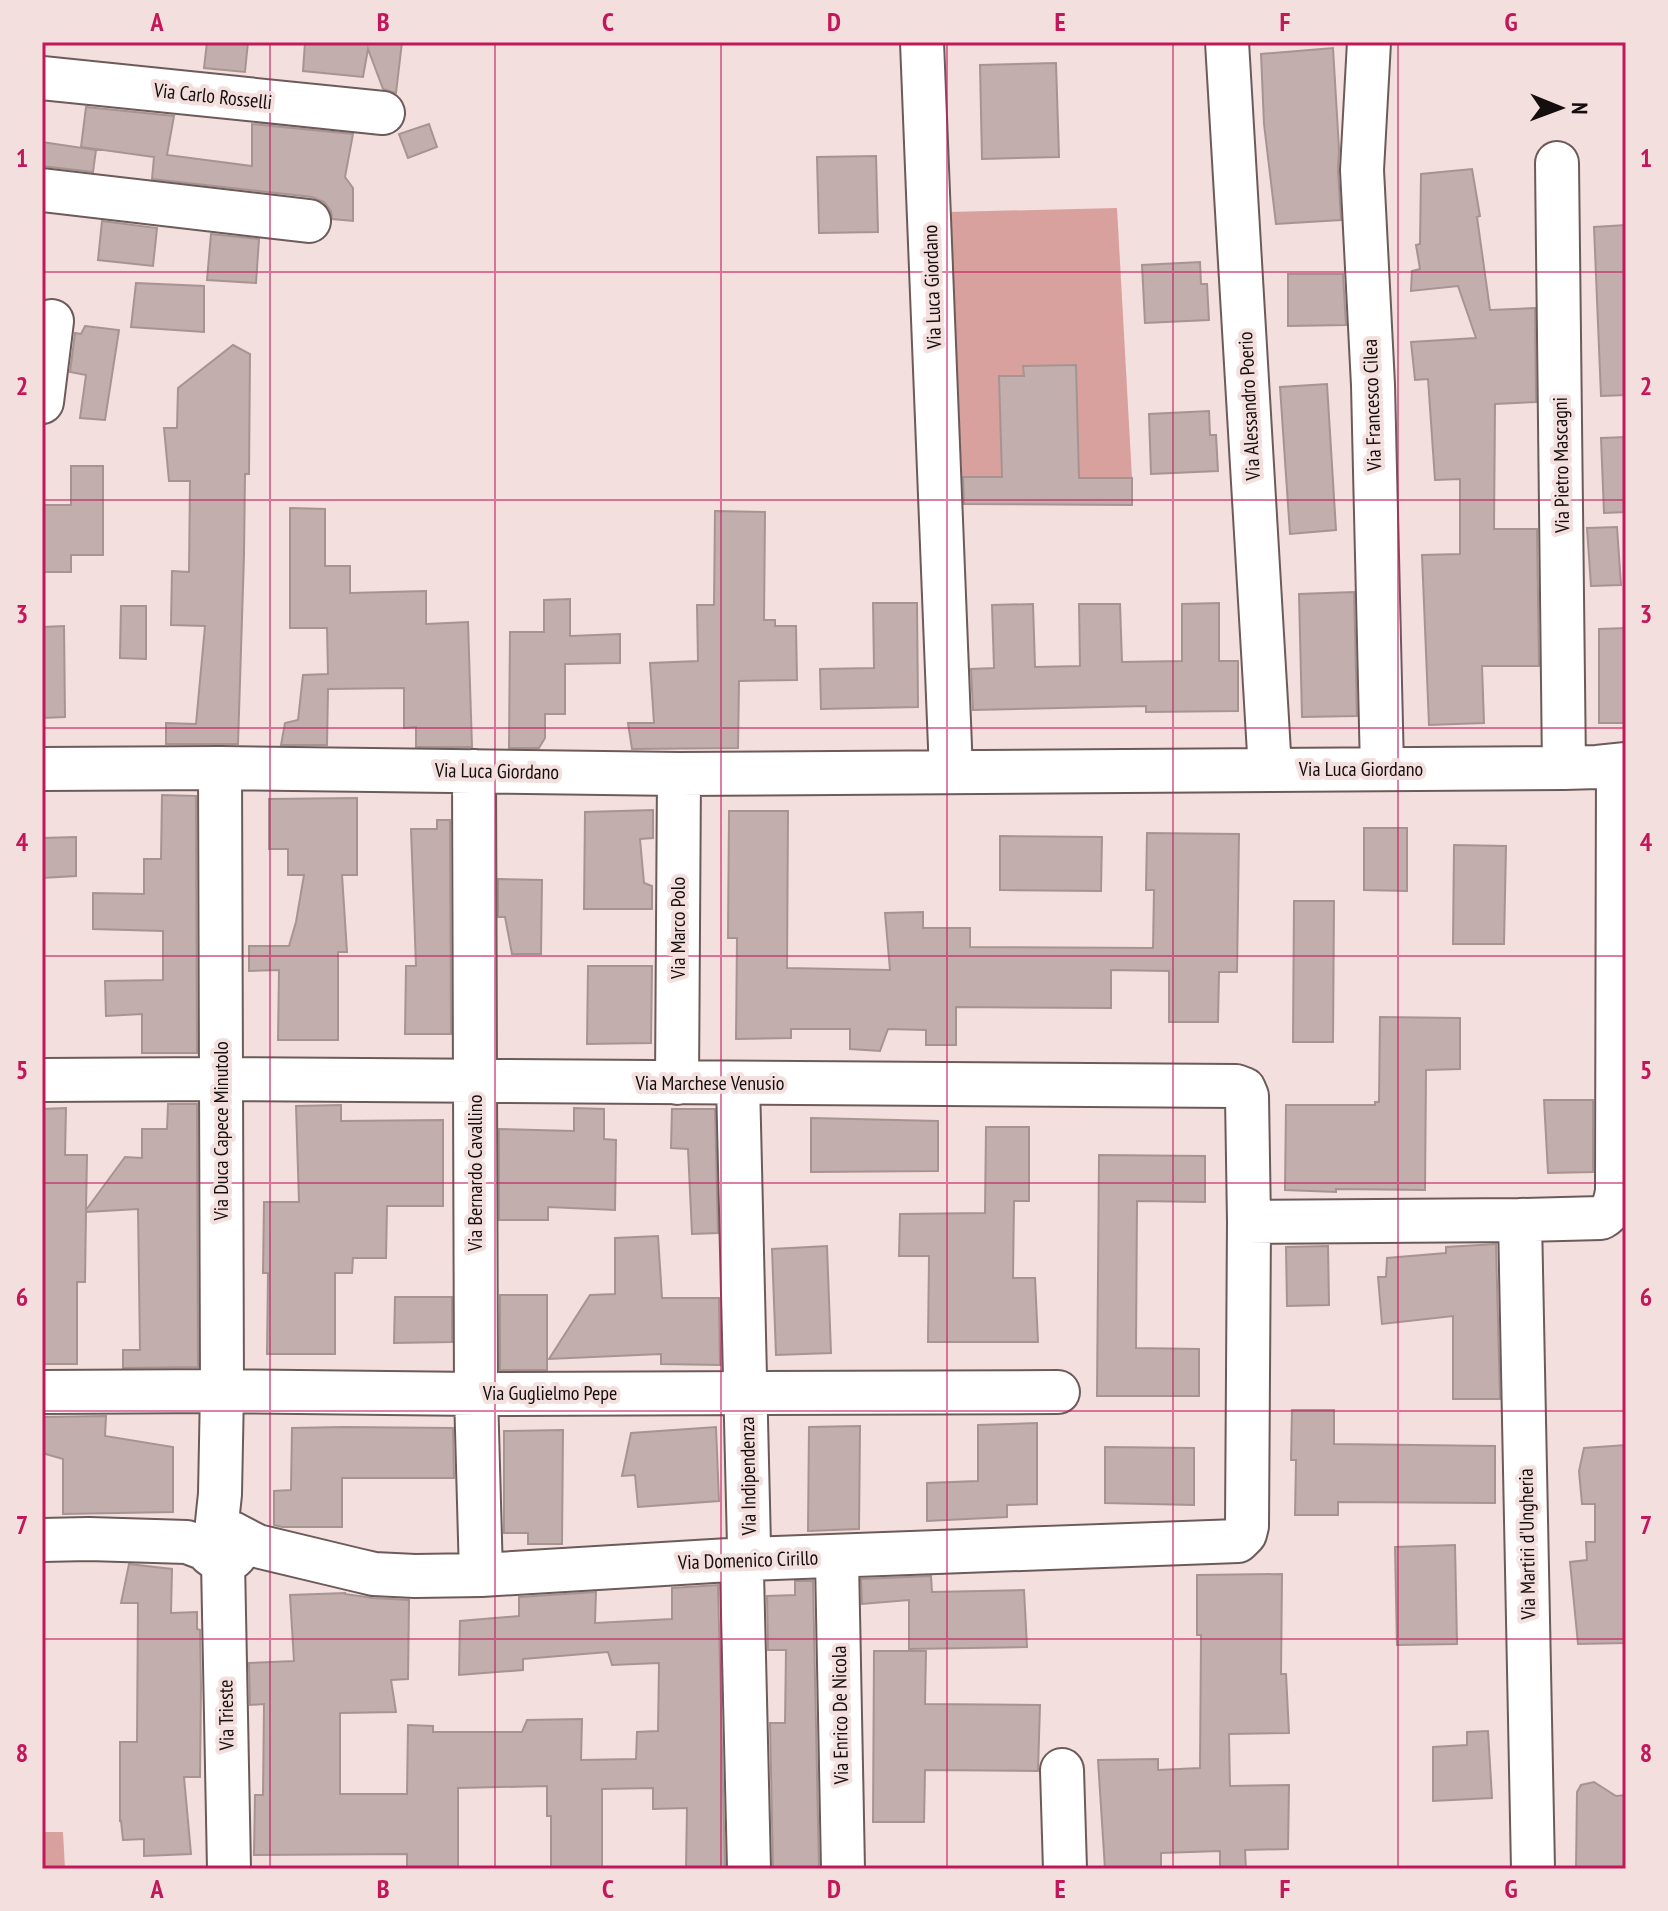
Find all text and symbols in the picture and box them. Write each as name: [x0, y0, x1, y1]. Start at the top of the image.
text: A: [149, 5, 164, 38]
text: B: [377, 5, 390, 38]
text: C: [602, 5, 614, 38]
text: D: [827, 5, 841, 38]
text: E: [1054, 5, 1066, 38]
text: F: [1280, 5, 1291, 38]
text: G: [1504, 5, 1518, 38]
north arrow: [1520, 68, 1600, 148]
street label: Via Carlo Rosselli: [152, 77, 273, 115]
text: N: [1566, 102, 1594, 115]
text: 1: [16, 141, 28, 174]
text: 1: [1640, 141, 1652, 174]
street label: Via Luca Giordano: [917, 224, 947, 351]
street label: Via Alessandro Poerio: [1232, 331, 1266, 482]
street label: Via Francesco Cilea: [1357, 338, 1387, 473]
text: 2: [16, 369, 28, 402]
text: 2: [1640, 369, 1652, 402]
street label: Via Pietro Mascagni: [1547, 397, 1575, 534]
text: 3: [16, 597, 28, 630]
text: 3: [1640, 597, 1652, 630]
street label: Via Luca Giordano: [1298, 756, 1423, 782]
street label: Via Luca Giordano: [434, 757, 559, 785]
text: 4: [16, 825, 29, 858]
text: 4: [1640, 825, 1653, 858]
street label: Via Marco Polo: [665, 877, 691, 980]
street label: Via Duca Capece Minutolo: [208, 1041, 234, 1222]
text: 5: [16, 1053, 28, 1086]
text: 5: [1640, 1053, 1652, 1086]
street label: Via Marchese Venusio: [635, 1070, 784, 1096]
street label: Via Bernardo Cavallino: [462, 1095, 488, 1252]
text: 6: [16, 1280, 28, 1313]
text: 6: [1640, 1280, 1652, 1313]
street label: Via Guglielmo Pepe: [482, 1380, 617, 1406]
street label: Via Indipendenza: [734, 1416, 762, 1537]
street label: Via Martiri d'Ungheria: [1513, 1468, 1541, 1621]
text: 7: [16, 1508, 28, 1541]
text: 7: [1640, 1508, 1652, 1541]
street label: Via Domenico Cirillo: [676, 1545, 819, 1575]
street label: Via Enrico De Nicola: [826, 1645, 854, 1786]
street label: Via Trieste: [212, 1679, 240, 1752]
text: 8: [16, 1736, 28, 1769]
text: 8: [1640, 1736, 1652, 1769]
text: A: [149, 1872, 164, 1905]
text: B: [377, 1872, 390, 1905]
text: C: [602, 1872, 614, 1905]
text: D: [827, 1872, 841, 1905]
text: E: [1054, 1872, 1066, 1905]
text: F: [1280, 1872, 1291, 1905]
text: G: [1504, 1872, 1518, 1905]

